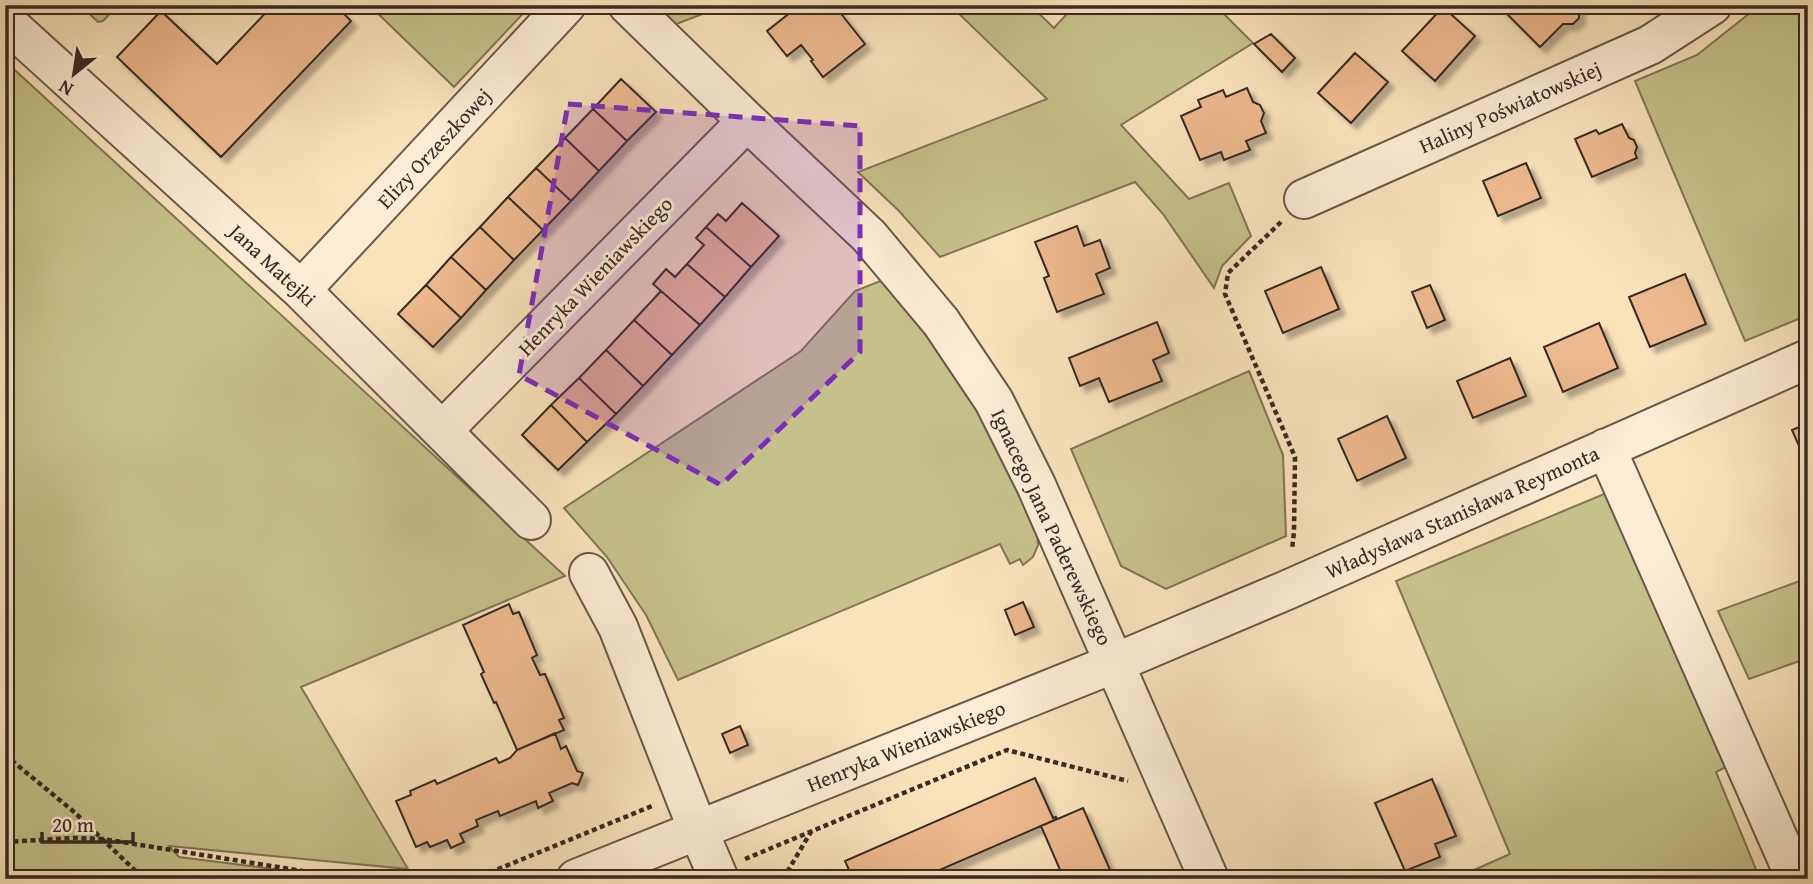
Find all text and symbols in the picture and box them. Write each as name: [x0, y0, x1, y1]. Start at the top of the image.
north arrow: [38, 38, 108, 108]
street label: Haliny Poświatowskiej: [1414, 53, 1606, 161]
text: N: [53, 73, 78, 104]
street label: Elizy Orzeszkowej: [370, 81, 498, 215]
street label: Henryka Wieniawskiego: [510, 189, 680, 363]
street label: Jana Matejki: [220, 214, 324, 314]
street label: Ignacego Jana Paderewskiego: [983, 404, 1121, 650]
street label: Władysława Stanisława Reymonta: [1320, 437, 1604, 587]
street label: Henryka Wieniawskiego: [802, 692, 1010, 800]
scale bar: [42, 800, 133, 844]
text: 20 m: [52, 809, 94, 840]

